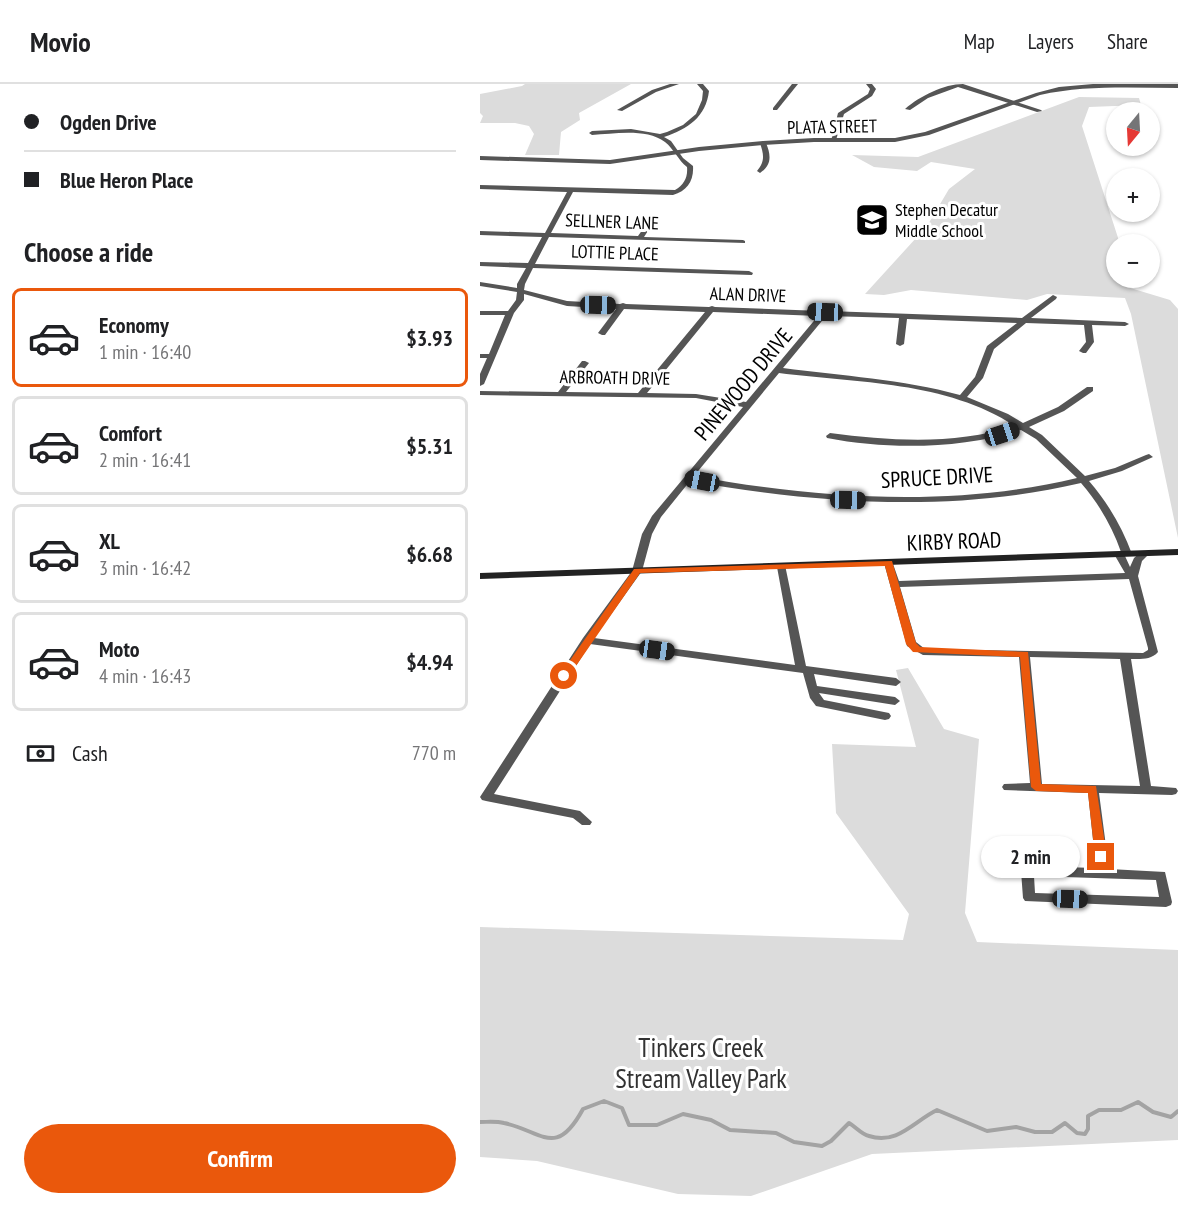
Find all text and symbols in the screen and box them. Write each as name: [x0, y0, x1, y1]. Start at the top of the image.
text: Movio: [30, 23, 91, 60]
text: Map: [964, 28, 995, 55]
text: Layers: [1028, 28, 1074, 55]
text: Share: [1107, 28, 1148, 55]
north arrow: [1106, 102, 1160, 156]
map controls: [1106, 102, 1160, 288]
text: Ogden Drive: [60, 108, 157, 136]
street label: PLATA STREET: [787, 114, 877, 139]
text: Blue Heron Place: [60, 166, 193, 194]
button: +: [1106, 168, 1160, 222]
place label: Stephen Decatur Middle School: [895, 198, 998, 242]
school or university icon: Stephen Decatur Middle School: [854, 202, 890, 238]
street label: SELLNER LANE: [565, 208, 659, 235]
button: −: [1106, 234, 1160, 288]
text: Choose a ride: [24, 235, 153, 269]
street label: LOTTIE PLACE: [571, 239, 659, 266]
street label: ALAN DRIVE: [709, 282, 787, 307]
car: [580, 296, 616, 314]
car: [807, 302, 843, 322]
icon: car: [27, 311, 81, 365]
text: Economy: [99, 311, 169, 339]
street label: PINEWOOD DRIVE: [688, 322, 798, 446]
text: $3.93: [406, 324, 453, 352]
text: 1 min · 16:40: [99, 339, 191, 365]
street label: ARBROATH DRIVE: [559, 365, 671, 390]
icon: car: [27, 419, 81, 473]
text: Comfort: [99, 419, 162, 447]
car: [982, 420, 1022, 448]
text: $5.31: [406, 432, 453, 460]
text: 2 min · 16:41: [99, 447, 191, 473]
street label: SPRUCE DRIVE: [880, 460, 994, 494]
car: [683, 469, 721, 493]
car: [830, 491, 866, 509]
street label: KIRBY ROAD: [906, 525, 1002, 557]
icon: car: [27, 527, 81, 581]
text: XL: [99, 527, 120, 555]
text: $6.68: [406, 540, 453, 568]
text: 3 min · 16:42: [99, 555, 191, 581]
icon: car: [27, 635, 81, 689]
text: Moto: [99, 635, 140, 663]
car: [638, 639, 676, 661]
text: $4.94: [406, 648, 453, 676]
route start: [550, 662, 577, 689]
text: 4 min · 16:43: [99, 663, 191, 689]
icon: cash: [24, 737, 57, 770]
text: Cash: [72, 739, 108, 767]
text: 770 m: [412, 740, 456, 766]
callout: 2 min: [981, 836, 1080, 878]
route end: [1087, 843, 1114, 870]
text: 2 min: [1010, 844, 1051, 870]
car: [1052, 889, 1088, 909]
park label: Tinkers Creek Stream Valley Park: [615, 1030, 787, 1095]
button: Confirm: [24, 1124, 456, 1193]

